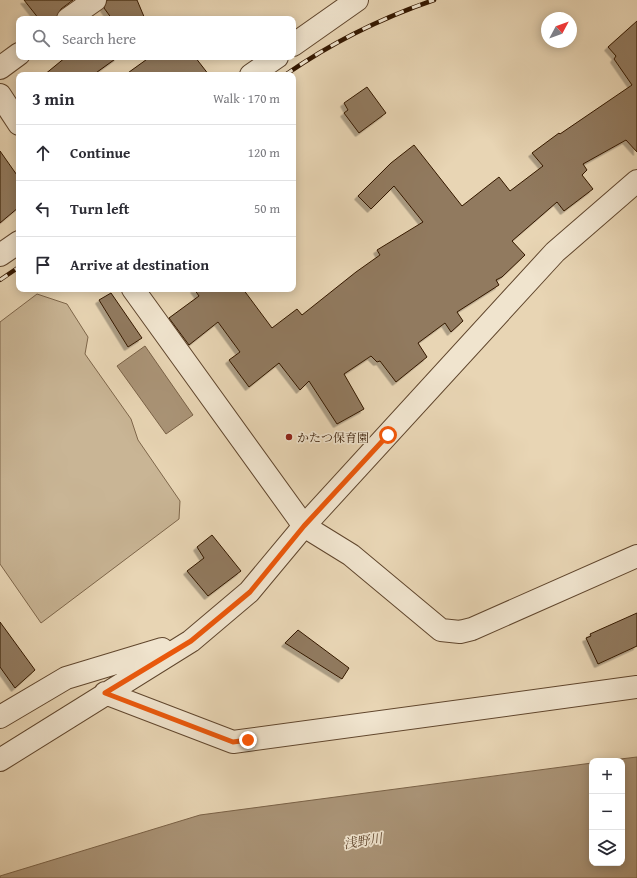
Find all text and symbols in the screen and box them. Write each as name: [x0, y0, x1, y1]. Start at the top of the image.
north arrow: [541, 12, 577, 48]
search box: [16, 16, 296, 60]
icon: search: [30, 27, 52, 49]
text: Search here: [62, 28, 136, 49]
text: 3 min: [32, 86, 74, 111]
text: Walk · 170 m: [213, 89, 280, 108]
icon: ahead: [32, 142, 54, 164]
text: Continue: [70, 142, 131, 163]
text: 120 m: [248, 143, 280, 162]
icon: left: [32, 198, 54, 220]
text: Turn left: [70, 198, 129, 219]
text: 50 m: [254, 199, 280, 218]
icon: arrive: [32, 254, 54, 276]
text: Arrive at destination: [70, 254, 209, 275]
route start: [379, 426, 397, 444]
place label: かたつ保育園: [297, 429, 369, 446]
marker: かたつ保育園: [284, 432, 294, 442]
route end: [239, 731, 257, 749]
map controls: [589, 758, 625, 866]
button: +: [589, 758, 625, 794]
button: −: [589, 794, 625, 830]
water label: 浅野川: [342, 828, 386, 853]
button: layers: [589, 830, 625, 866]

